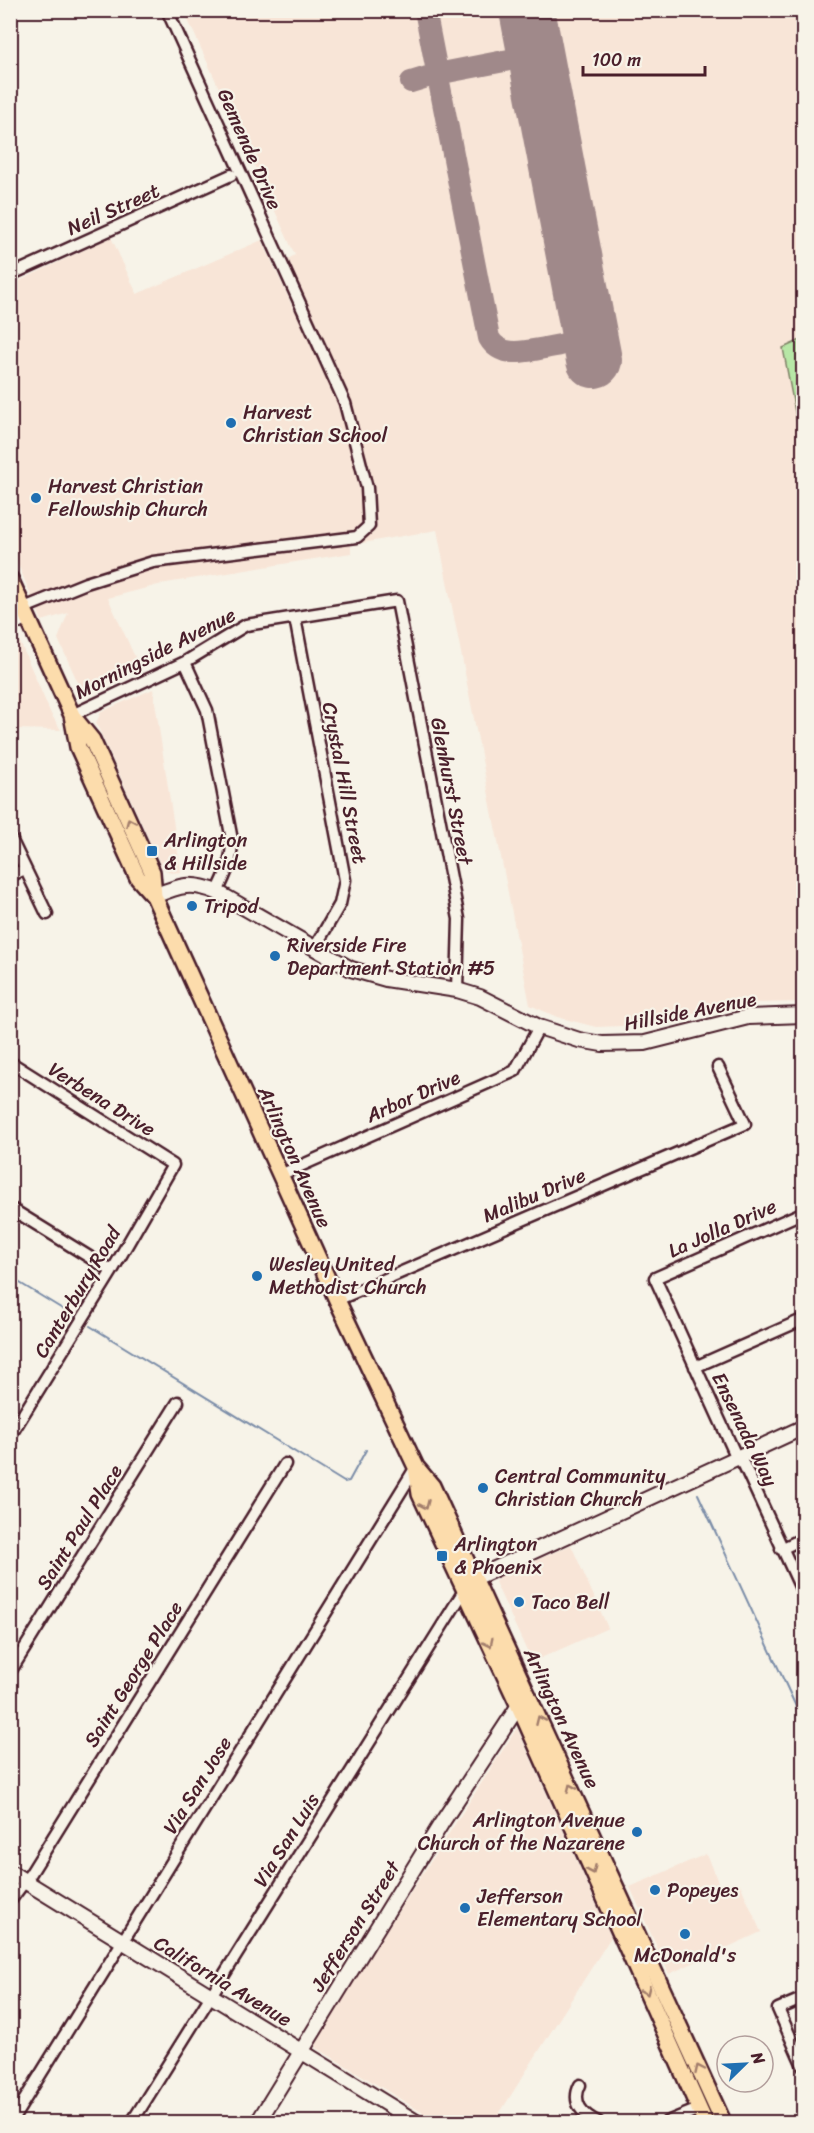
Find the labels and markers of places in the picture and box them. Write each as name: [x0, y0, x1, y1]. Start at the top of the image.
place label: Harvest Christian School: [243, 395, 388, 453]
marker: Harvest Christian School: [224, 416, 238, 430]
place label: Harvest Christian Fellowship Church: [48, 469, 208, 527]
marker: Harvest Christian Fellowship Church: [29, 491, 43, 505]
place label: Arlington & Hillside: [163, 823, 247, 881]
marker: Arlington & Hillside: [145, 844, 159, 858]
place label: Tripod: [204, 889, 260, 924]
marker: Tripod: [185, 899, 199, 913]
place label: Riverside Fire Department Station #5: [287, 928, 495, 986]
marker: Riverside Fire Department Station #5: [268, 949, 282, 963]
place label: Wesley United Methodist Church: [269, 1247, 427, 1305]
marker: Wesley United Methodist Church: [250, 1269, 264, 1283]
place label: Central Community Christian Church: [495, 1459, 666, 1517]
marker: Central Community Christian Church: [476, 1481, 490, 1495]
place label: Arlington & Phoenix: [453, 1527, 542, 1585]
marker: Arlington & Phoenix: [435, 1549, 449, 1563]
place label: Taco Bell: [531, 1585, 610, 1620]
marker: Taco Bell: [512, 1595, 526, 1609]
place label: Arlington Avenue Church of the Nazarene: [418, 1803, 625, 1861]
marker: Arlington Avenue Church of the Nazarene: [630, 1825, 644, 1839]
place label: Popeyes: [667, 1873, 739, 1908]
place label: Jefferson Elementary School: [476, 1879, 642, 1937]
marker: Popeyes: [648, 1883, 662, 1897]
marker: Jefferson Elementary School: [458, 1901, 472, 1915]
marker: McDonald's: [678, 1927, 692, 1941]
place label: McDonald's: [634, 1938, 737, 1973]

